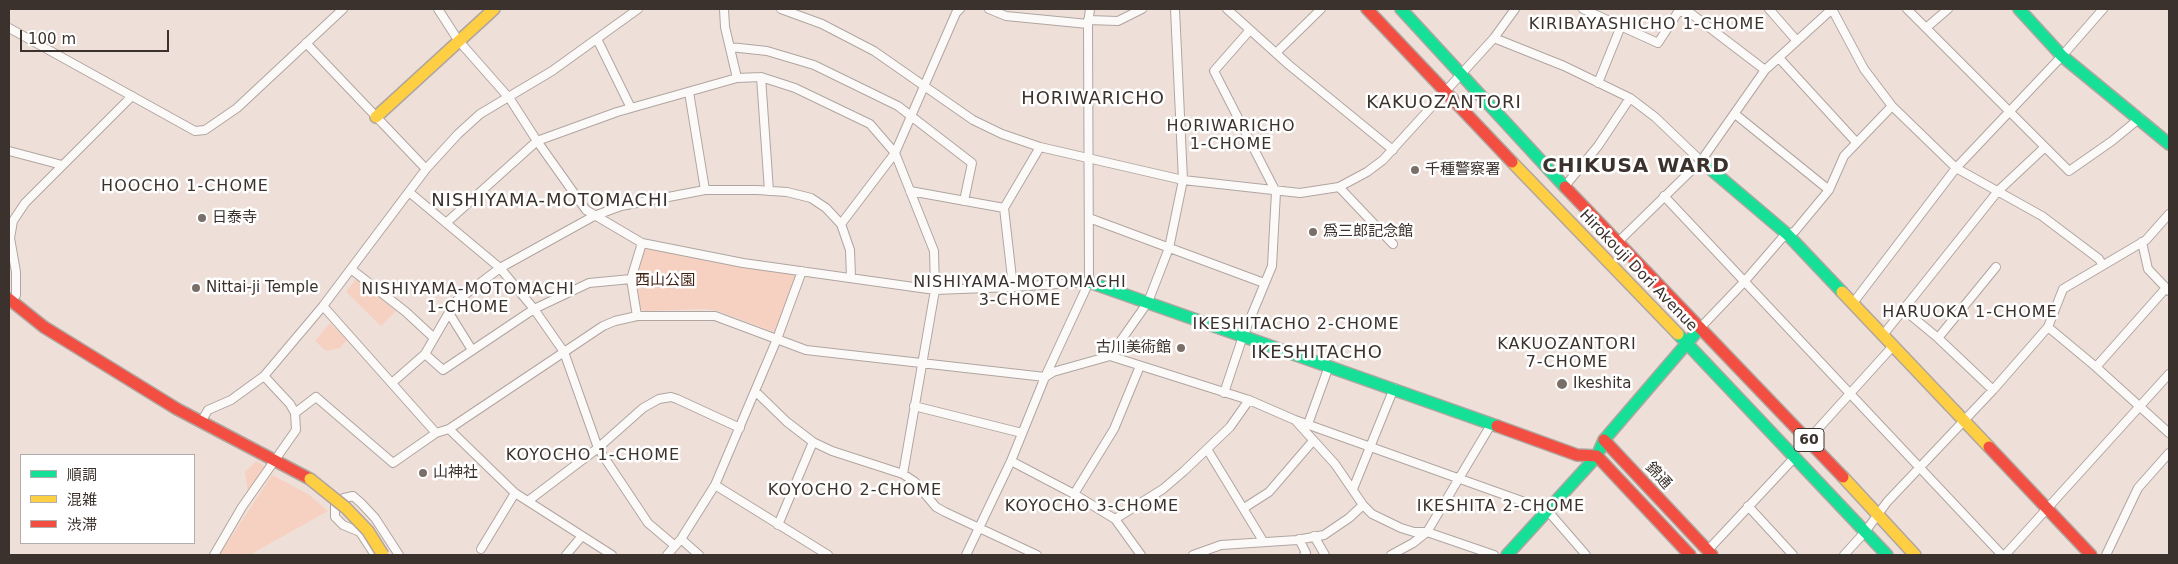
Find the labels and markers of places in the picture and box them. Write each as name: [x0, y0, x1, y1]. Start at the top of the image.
place label: 千種警察署: [1425, 161, 1500, 179]
marker: 千種警察署: [1409, 164, 1421, 176]
place label: 日泰寺: [212, 209, 257, 227]
marker: 日泰寺: [196, 212, 208, 224]
place label: 爲三郎記念館: [1323, 223, 1413, 241]
marker: 爲三郎記念館: [1307, 226, 1319, 238]
place label: Nittai-ji Temple: [206, 279, 318, 297]
marker: Nittai-ji Temple: [190, 282, 202, 294]
place label: 古川美術館: [1096, 339, 1171, 357]
marker: 古川美術館: [1175, 342, 1187, 354]
place label: Ikeshita: [1573, 375, 1631, 393]
marker: Ikeshita: [1555, 377, 1569, 391]
place label: 山神社: [433, 464, 478, 482]
marker: 山神社: [417, 467, 429, 479]

